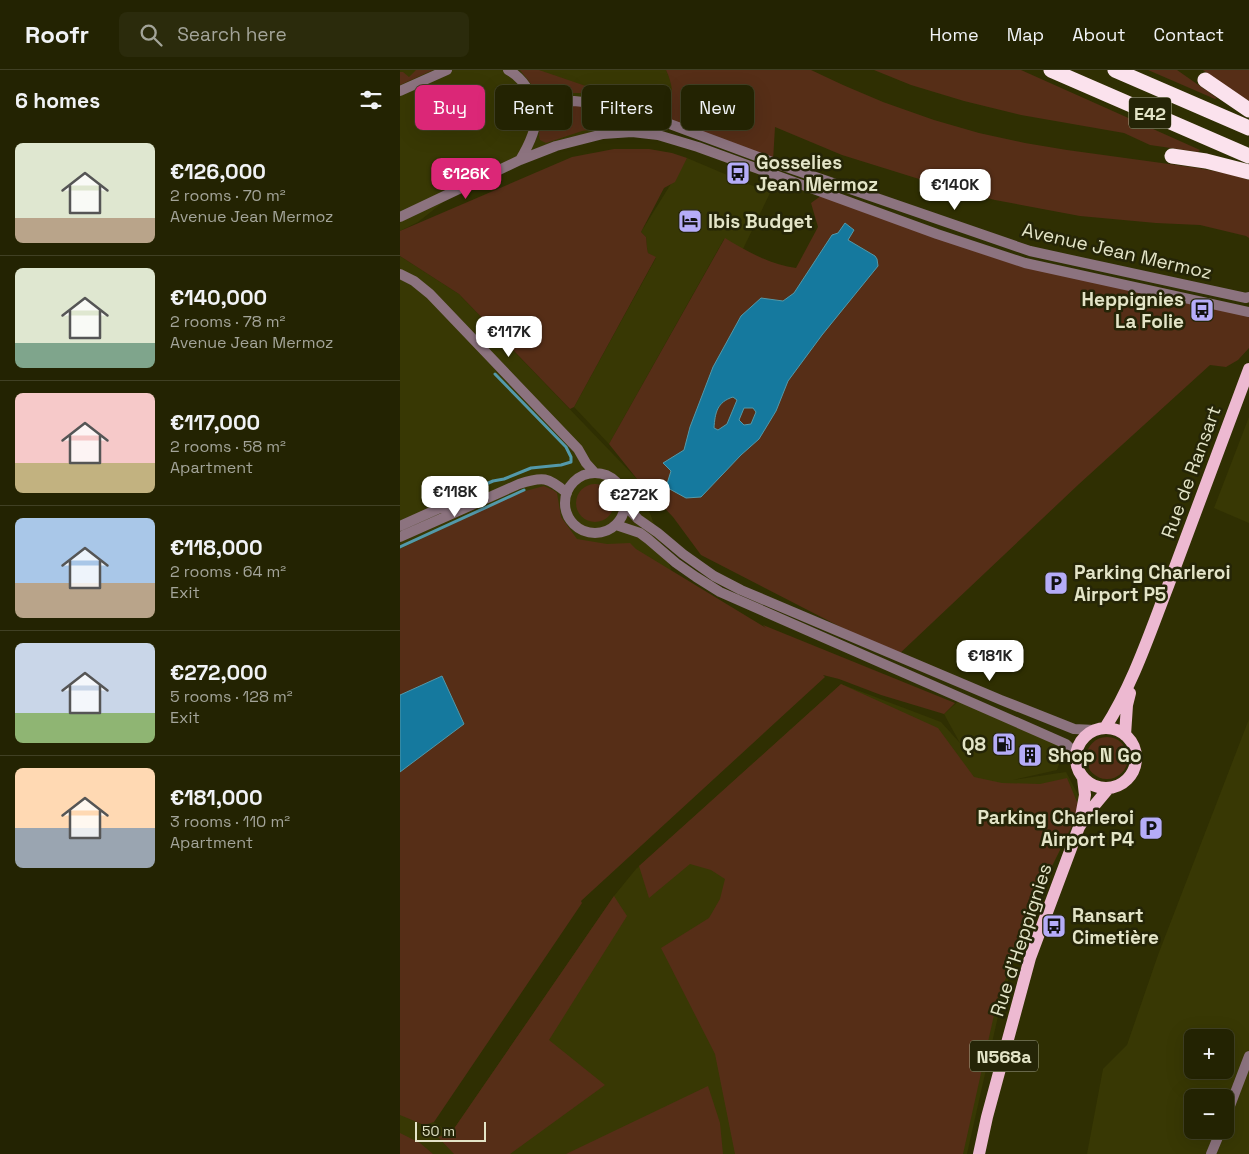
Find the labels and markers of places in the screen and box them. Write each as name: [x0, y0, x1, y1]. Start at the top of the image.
place label: Gosselies Jean Mermoz: [756, 150, 878, 197]
pin: €126K: [431, 158, 501, 200]
bus stop icon: Gosselies Jean Mermoz: [725, 160, 751, 186]
pin: €140K: [920, 168, 990, 211]
hotel icon: Ibis Budget: [677, 208, 703, 234]
place label: Ibis Budget: [708, 209, 813, 234]
place label: Heppignies La Folie: [1081, 287, 1184, 334]
bus stop icon: Heppignies La Folie: [1189, 297, 1215, 323]
pin: €117K: [474, 316, 544, 358]
pin: €118K: [420, 476, 490, 518]
pin: €272K: [599, 478, 669, 521]
place label: Parking Charleroi Airport P5: [1074, 560, 1231, 607]
parking icon: Parking Charleroi Airport P5: [1043, 570, 1069, 596]
pin: €181K: [955, 640, 1025, 682]
fuel station icon: Q8: [991, 731, 1017, 757]
place label: Q8: [962, 732, 986, 757]
building icon: Shop N Go: [1017, 742, 1043, 768]
place label: Shop N Go: [1048, 743, 1142, 768]
place label: Parking Charleroi Airport P4: [977, 805, 1134, 852]
parking icon: Parking Charleroi Airport P4: [1138, 815, 1164, 841]
place label: Ransart Cimetière: [1072, 903, 1159, 950]
bus stop icon: Ransart Cimetière: [1041, 913, 1067, 939]

